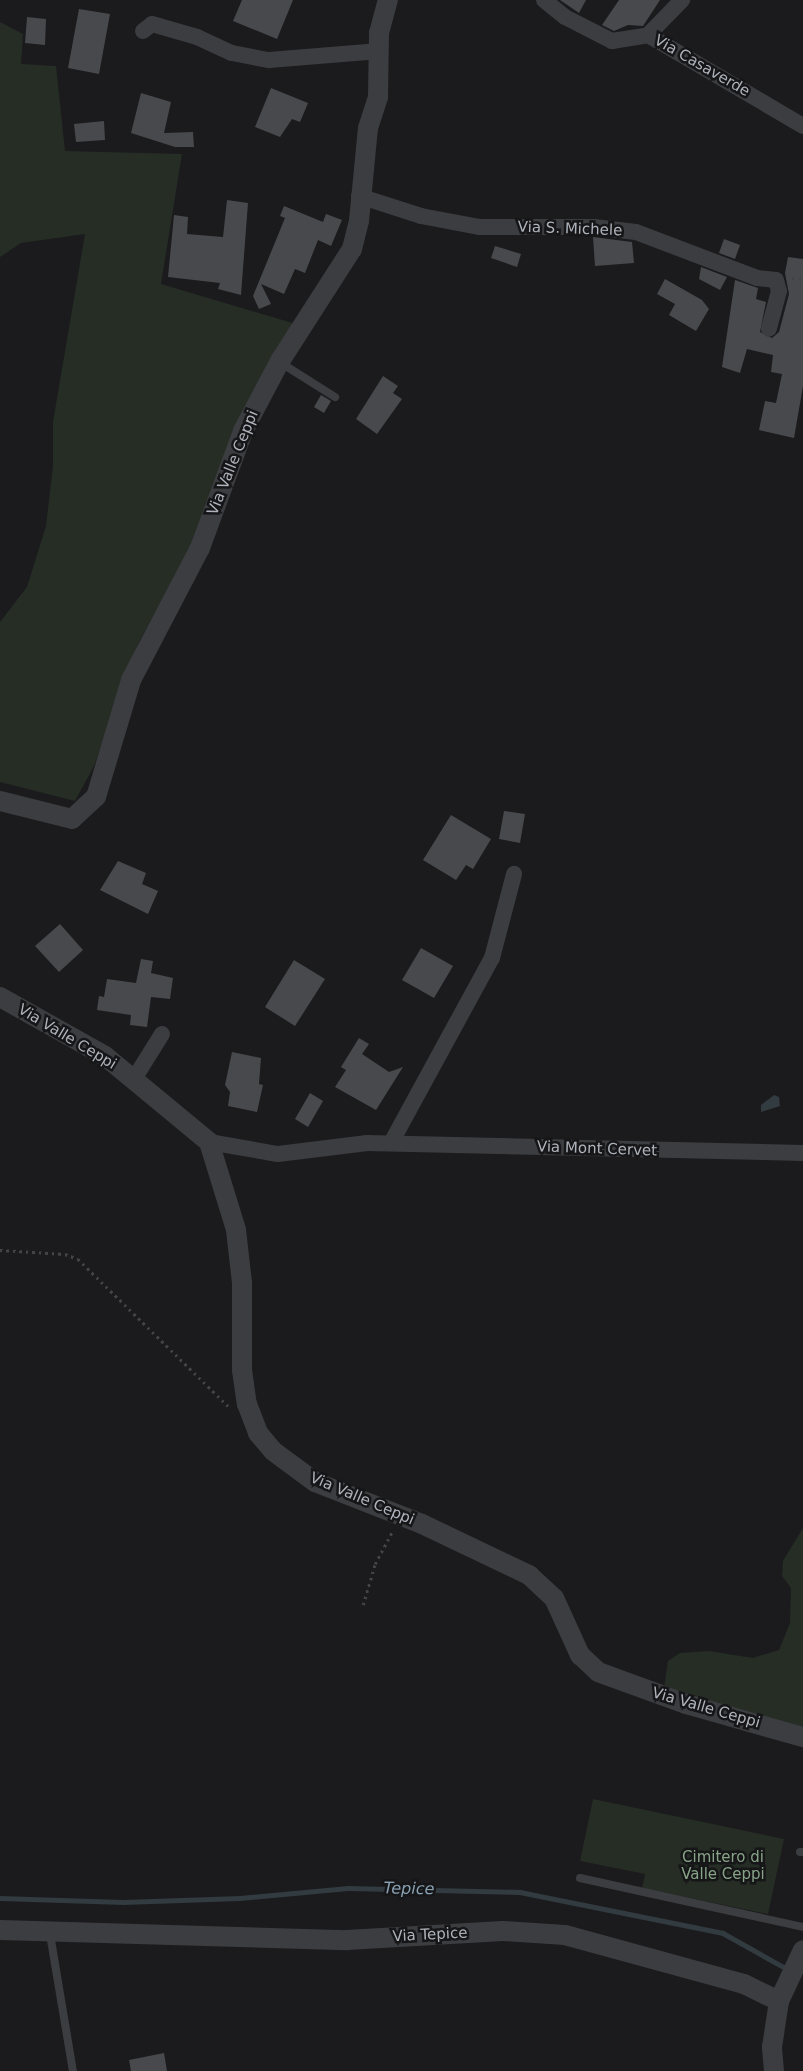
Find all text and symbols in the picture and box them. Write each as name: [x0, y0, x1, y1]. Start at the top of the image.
street label: Via Casaverde: [651, 31, 753, 101]
street label: Via S. Michele: [517, 218, 623, 240]
street label: Via Valle Ceppi: [204, 408, 262, 518]
street label: Via Valle Ceppi: [15, 1001, 119, 1073]
street label: Via Mont Cervet: [537, 1138, 657, 1160]
street label: Via Valle Ceppi: [307, 1469, 417, 1529]
street label: Via Valle Ceppi: [650, 1684, 762, 1732]
park label: Cimitero di Valle Ceppi: [681, 1848, 765, 1883]
water label: Tepice: [383, 1879, 435, 1899]
street label: Via Tepice: [392, 1924, 468, 1946]

